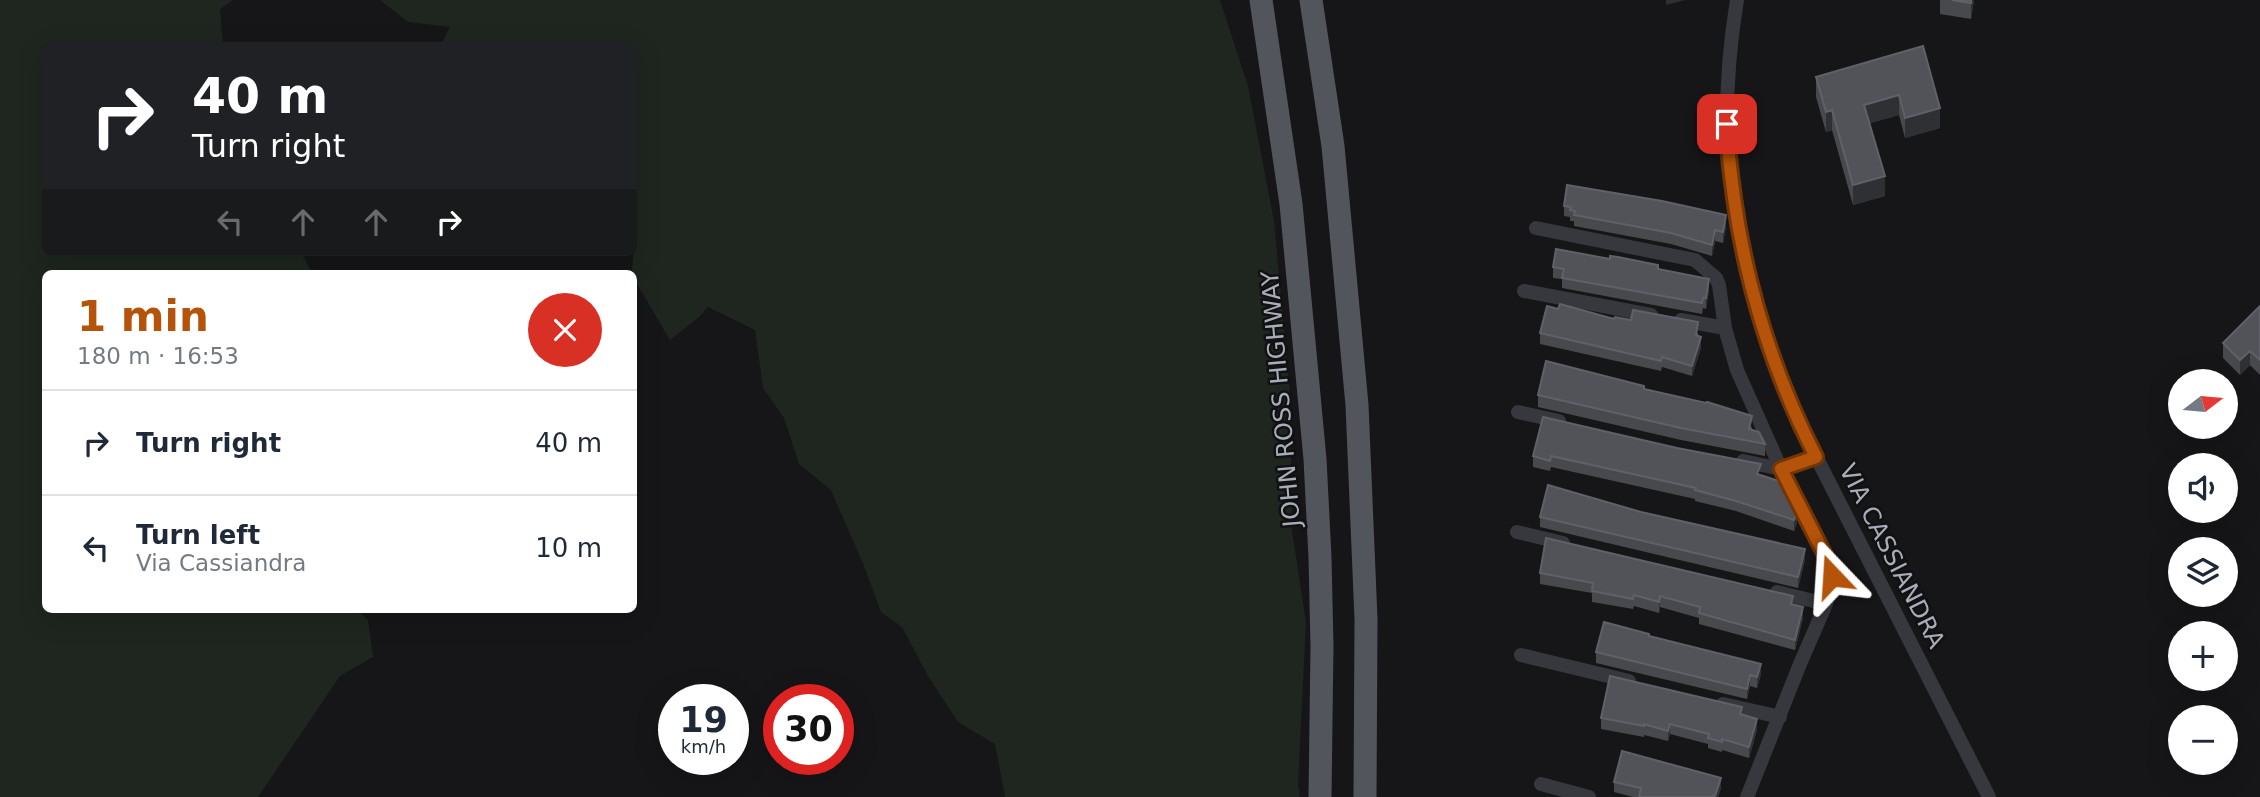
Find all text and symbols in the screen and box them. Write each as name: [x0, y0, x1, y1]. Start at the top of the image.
text: 40 m: [192, 68, 328, 125]
icon: right: [77, 70, 168, 161]
pin: [1697, 94, 1757, 154]
icon: arrive: [1708, 105, 1746, 143]
text: Turn right: [192, 127, 345, 165]
icon: left: [211, 203, 249, 241]
icon: ahead: [284, 203, 322, 241]
icon: ahead: [357, 203, 395, 241]
icon: right: [430, 203, 468, 241]
street label: JOHN ROSS HIGHWAY: [1256, 270, 1306, 530]
text: 1 min: [77, 292, 209, 341]
button: close: [528, 293, 602, 367]
text: 180 m · 16:53: [77, 343, 239, 369]
north arrow: [2168, 369, 2238, 439]
map controls: [2168, 369, 2238, 775]
icon: right: [77, 424, 115, 462]
text: Turn right: [136, 428, 281, 458]
text: 40 m: [535, 428, 602, 458]
button: sound: [2168, 453, 2238, 523]
street label: VIA CASSIANDRA: [1833, 459, 1951, 653]
text: Turn left: [136, 520, 260, 550]
icon: left: [77, 529, 115, 567]
text: 10 m: [535, 533, 602, 563]
button: layers: [2168, 537, 2238, 607]
position arrow: [1795, 539, 1869, 613]
text: Via Cassiandra: [136, 550, 306, 576]
button: +: [2168, 621, 2238, 691]
speed limit sign: 30: [763, 684, 854, 775]
text: 19: [679, 700, 728, 740]
button: −: [2168, 705, 2238, 775]
text: km/h: [681, 736, 726, 757]

